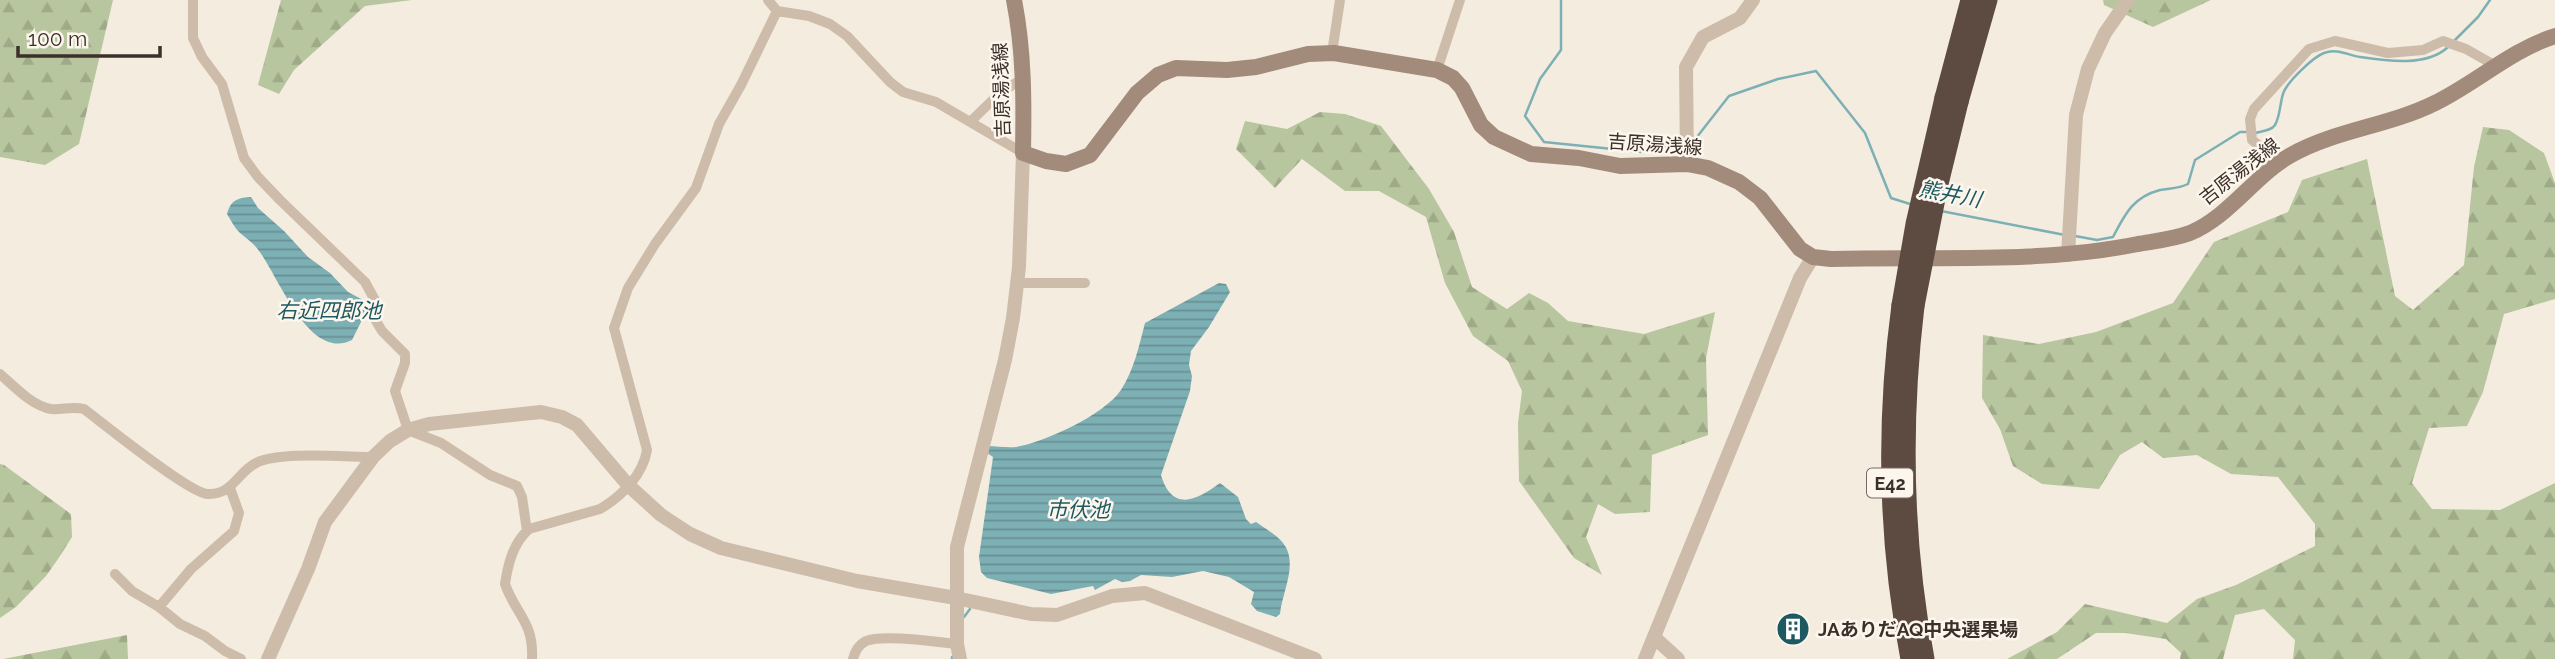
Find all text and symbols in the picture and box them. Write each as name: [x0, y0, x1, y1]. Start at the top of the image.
scale bar: [18, 14, 159, 58]
text: 100 m: [28, 26, 87, 51]
street label: 吉原湯浅線: [988, 42, 1014, 138]
street label: 吉原湯浅線: [1607, 130, 1703, 158]
street label: 吉原湯浅線: [2195, 133, 2283, 209]
water label: 熊井川: [1917, 176, 1985, 213]
water label: 右近四郎池: [277, 298, 383, 323]
road number: E42: [1867, 468, 1913, 498]
water label: 市伏池: [1047, 497, 1111, 522]
building icon: JAありだAQ中央選果場: [1774, 610, 1812, 648]
place label: JAありだAQ中央選果場: [1818, 618, 2018, 640]

